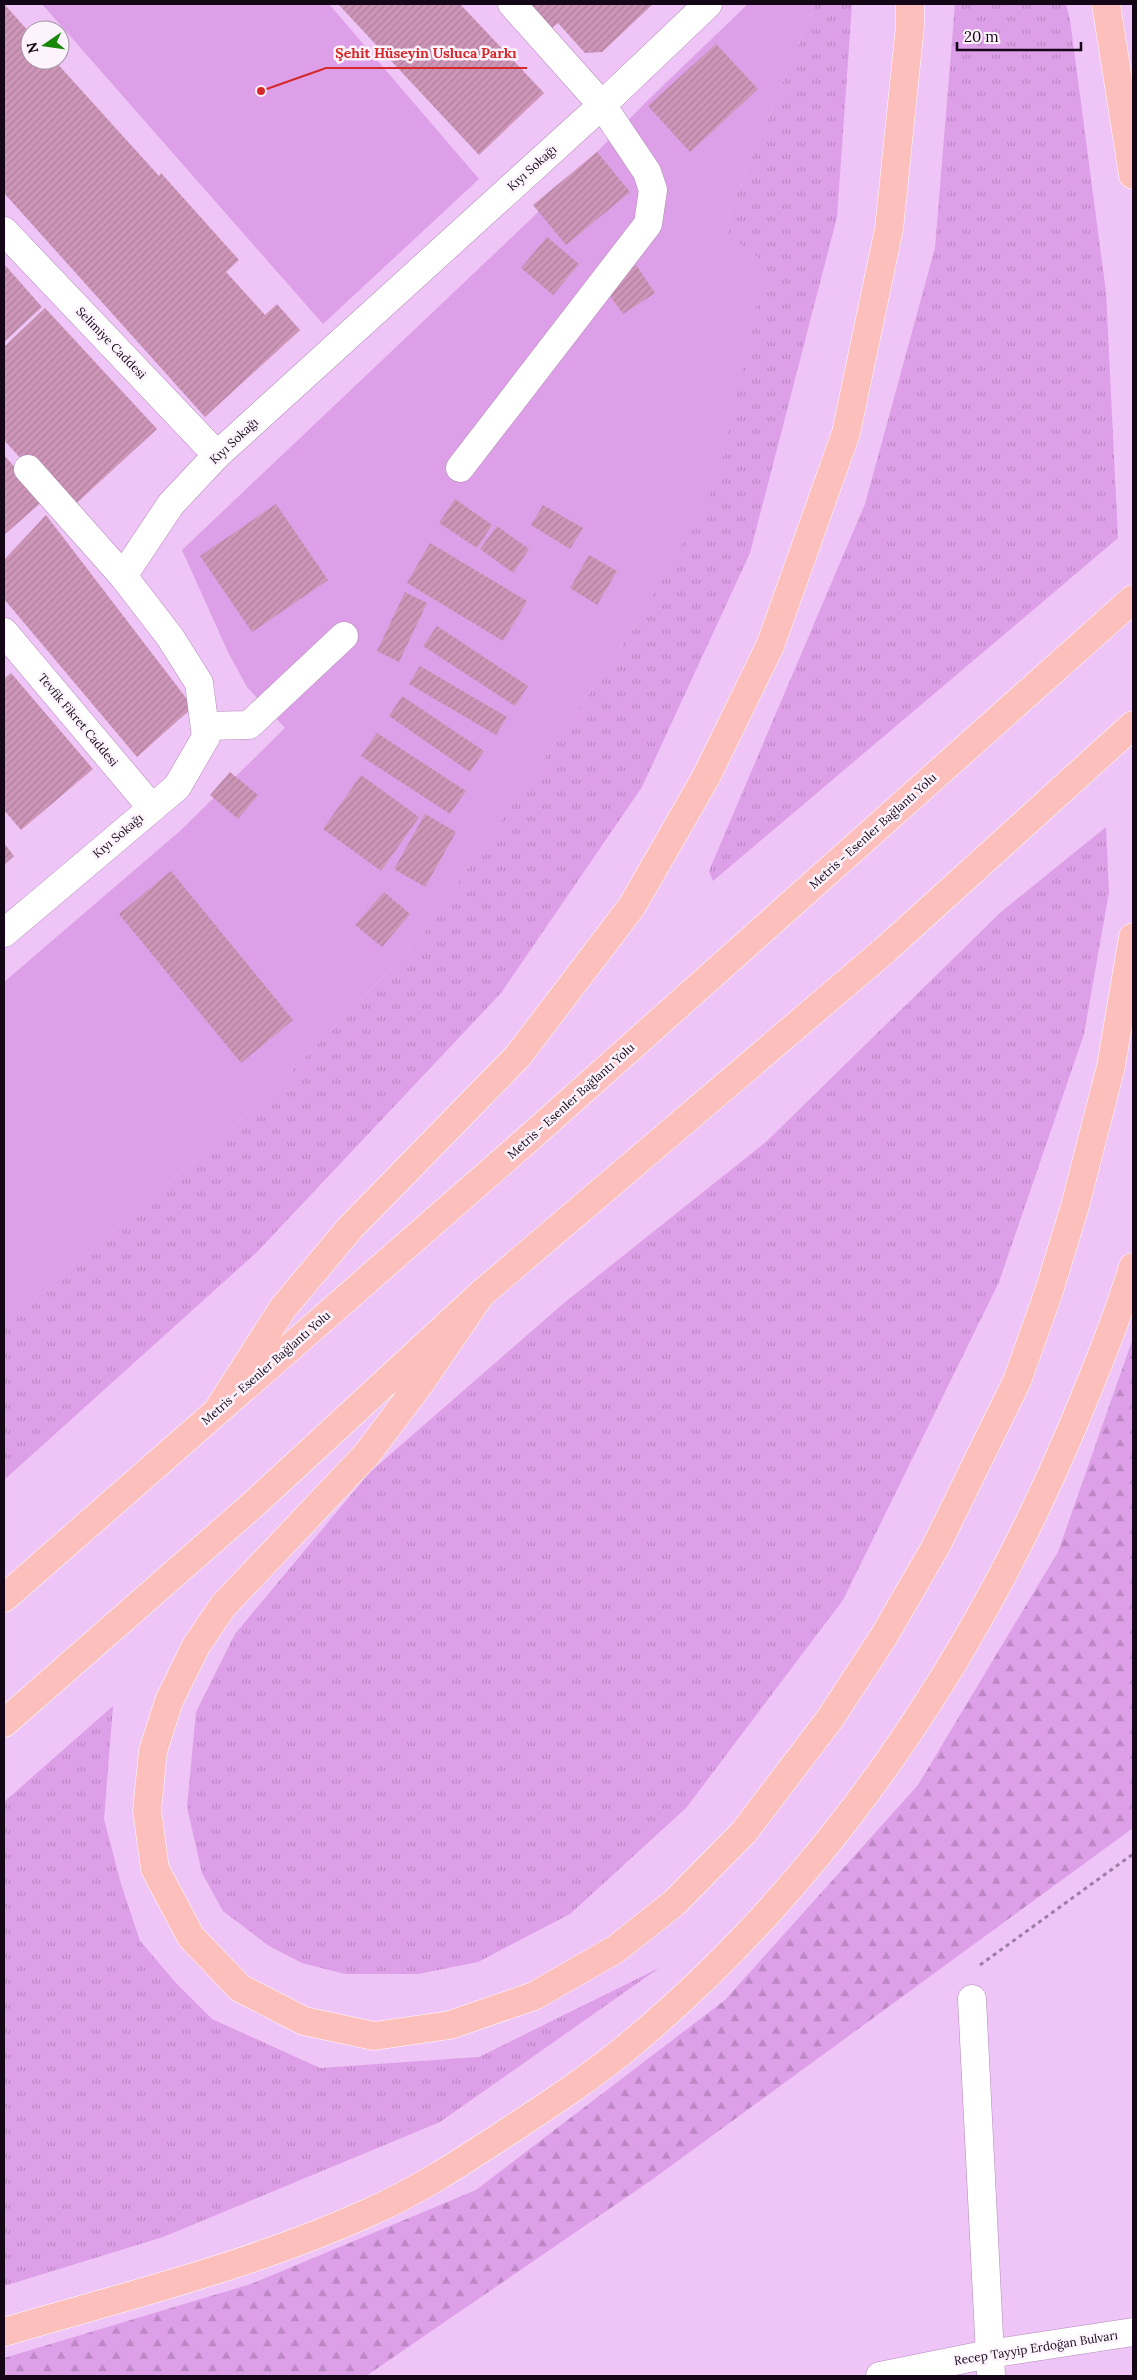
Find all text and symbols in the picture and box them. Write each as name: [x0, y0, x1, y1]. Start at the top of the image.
north arrow: [20, 20, 70, 70]
scale bar: [957, 20, 1081, 52]
text: 20 m: [964, 27, 999, 46]
callout: Şehit Hüseyin Usluca Parkı: [326, 39, 527, 68]
text: N: [22, 40, 42, 55]
text: Şehit Hüseyin Usluca Parkı: [335, 44, 517, 62]
street label: Kıyı Sokağı: [504, 142, 559, 194]
street label: Selimiye Caddesi: [73, 304, 149, 382]
street label: Kıyı Sokağı: [206, 414, 261, 467]
street label: Tevfik Fikret Caddesi: [35, 670, 122, 769]
street label: Metris - Esenler Bağlantı Yolu: [806, 770, 939, 892]
street label: Kıyı Sokağı: [89, 810, 146, 861]
street label: Metris - Esenler Bağlantı Yolu: [504, 1040, 637, 1162]
street label: Metris - Esenler Bağlantı Yolu: [198, 1308, 333, 1428]
street label: Recep Tayyip Erdoğan Bulvarı: [953, 2327, 1119, 2368]

